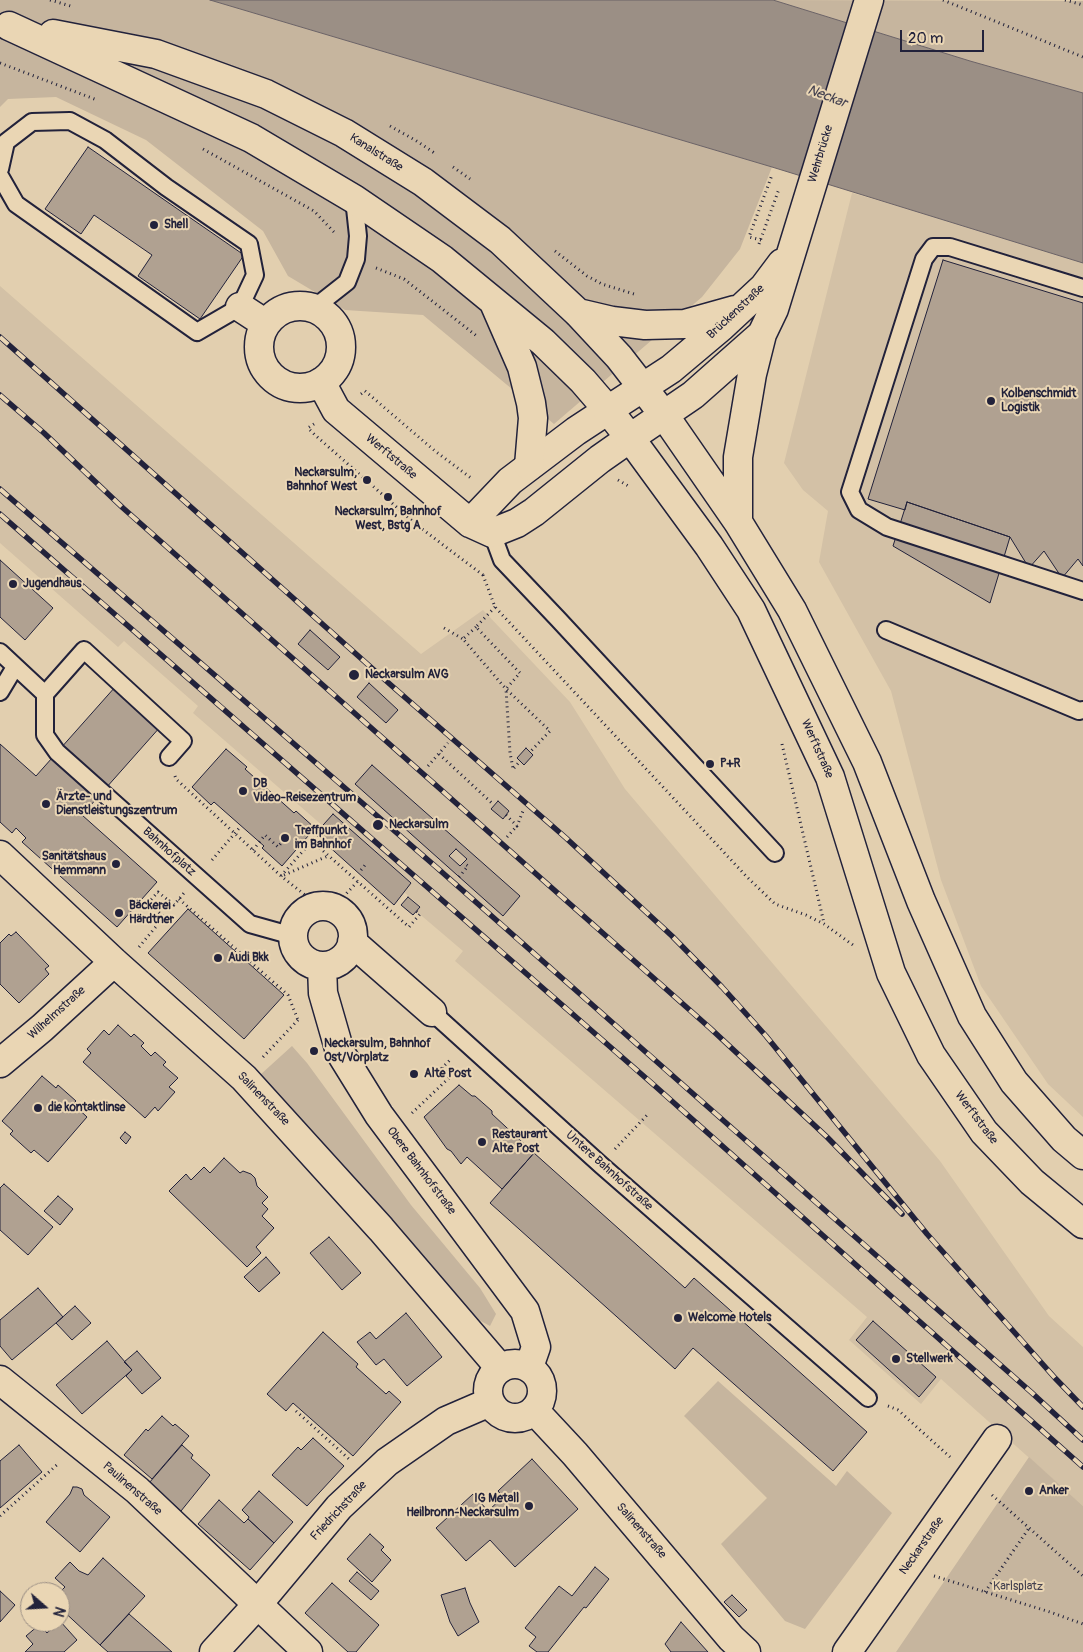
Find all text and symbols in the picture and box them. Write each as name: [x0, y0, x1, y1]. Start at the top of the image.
scale bar: [903, 20, 987, 52]
text: 20 m: [908, 29, 943, 48]
water label: Neckar: [805, 82, 849, 112]
street label: Wehrbrücke: [805, 123, 837, 185]
street label: Kanalstraße: [347, 131, 405, 175]
place label: Shell: [164, 218, 188, 232]
marker: Shell: [148, 219, 160, 231]
street label: Brückenstraße: [704, 282, 768, 342]
place label: Kolbenschmidt Logistik: [1001, 387, 1076, 415]
marker: Kolbenschmidt Logistik: [985, 395, 997, 407]
street label: Werftstraße: [362, 431, 420, 483]
place label: Neckarsulm, Bahnhof West: [286, 466, 357, 494]
marker: Neckarsulm, Bahnhof West: [361, 474, 373, 486]
marker: Neckarsulm, Bahnhof West, Bstg A: [382, 491, 394, 503]
place label: Neckarsulm, Bahnhof West, Bstg A: [334, 505, 442, 533]
place label: Jugendhaus: [23, 577, 82, 591]
marker: Jugendhaus: [7, 578, 19, 590]
marker: Neckarsulm AVG: [347, 668, 361, 682]
place label: Neckarsulm AVG: [365, 668, 449, 682]
street label: Werftstraße: [798, 717, 836, 781]
place label: P+R: [720, 757, 740, 771]
marker: P+R: [704, 758, 716, 770]
place label: DB Video-Reisezentrum: [253, 777, 356, 805]
marker: DB Video-Reisezentrum: [237, 785, 249, 797]
place label: Ärzte- und Dienstleistungszentrum: [56, 790, 177, 818]
marker: Ärzte- und Dienstleistungszentrum: [40, 798, 52, 810]
marker: Neckarsulm: [371, 818, 385, 832]
place label: Neckarsulm: [389, 818, 449, 832]
street label: Bahnhofplatz: [139, 824, 199, 880]
place label: Treffpunkt im Bahnhof: [295, 824, 352, 852]
marker: Treffpunkt im Bahnhof: [279, 832, 291, 844]
place label: Sanitätshaus Hemmann: [42, 850, 106, 878]
marker: Sanitätshaus Hemmann: [110, 858, 122, 870]
place label: Bäckerei Härdtner: [129, 899, 174, 927]
marker: Bäckerei Härdtner: [113, 907, 125, 919]
place label: Audi Bkk: [228, 951, 269, 965]
marker: Audi Bkk: [212, 952, 224, 964]
street label: Wilhelmstraße: [25, 983, 89, 1043]
place label: Neckarsulm, Bahnhof Ost/Vorplatz: [324, 1037, 431, 1065]
marker: Neckarsulm, Bahnhof Ost/Vorplatz: [308, 1045, 320, 1057]
place label: Alte Post: [424, 1067, 471, 1081]
marker: Alte Post: [408, 1068, 420, 1080]
street label: Salinenstraße: [234, 1069, 292, 1129]
street label: Werftstraße: [951, 1089, 1001, 1147]
place label: die kontaktlinse: [48, 1101, 125, 1115]
marker: die kontaktlinse: [32, 1102, 44, 1114]
street label: Obere Bahnhofstraße: [383, 1124, 459, 1218]
place label: Restaurant Alte Post: [492, 1128, 547, 1156]
street label: Untere Bahnhofstraße: [562, 1128, 656, 1214]
marker: Restaurant Alte Post: [476, 1136, 488, 1148]
place label: Welcome Hotels: [688, 1311, 771, 1325]
marker: Welcome Hotels: [672, 1312, 684, 1324]
place label: Stellwerk: [906, 1352, 953, 1366]
marker: Stellwerk: [890, 1353, 902, 1365]
street label: Paulinenstraße: [99, 1459, 165, 1519]
street label: Friedrichstraße: [308, 1478, 370, 1544]
place label: Anker: [1039, 1484, 1069, 1498]
marker: Anker: [1023, 1485, 1035, 1497]
place label: IG Metall Heilbronn-Neckarsulm: [406, 1492, 519, 1520]
marker: IG Metall Heilbronn-Neckarsulm: [523, 1500, 535, 1512]
street label: Salinenstraße: [613, 1500, 669, 1562]
street label: Neckarstraße: [897, 1514, 947, 1578]
park label: Karlsplatz: [993, 1580, 1043, 1594]
north arrow: [20, 1582, 70, 1632]
text: N: [49, 1604, 68, 1619]

